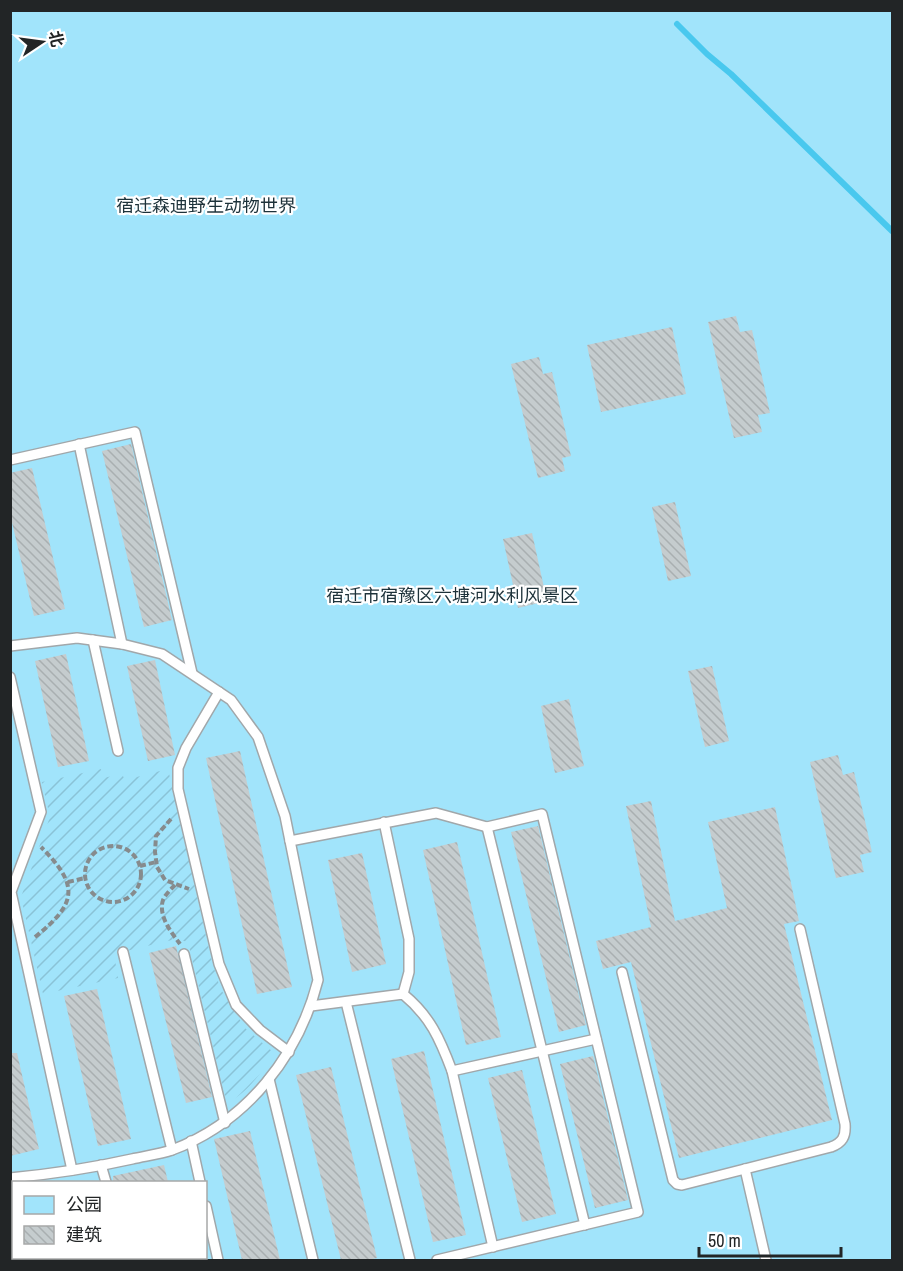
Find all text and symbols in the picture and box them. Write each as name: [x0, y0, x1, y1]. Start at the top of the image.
north arrow: [12, 12, 72, 72]
text: 北: [44, 28, 69, 49]
park label: 宿迁森迪野生动物世界: [116, 193, 296, 218]
park label: 宿迁市宿豫区六塘河水利风景区: [326, 583, 578, 608]
legend: [12, 1181, 207, 1259]
text: 公园: [66, 1192, 102, 1217]
scale bar: [699, 1220, 842, 1258]
text: 建筑: [66, 1222, 102, 1247]
text: 50 m: [708, 1228, 741, 1253]

